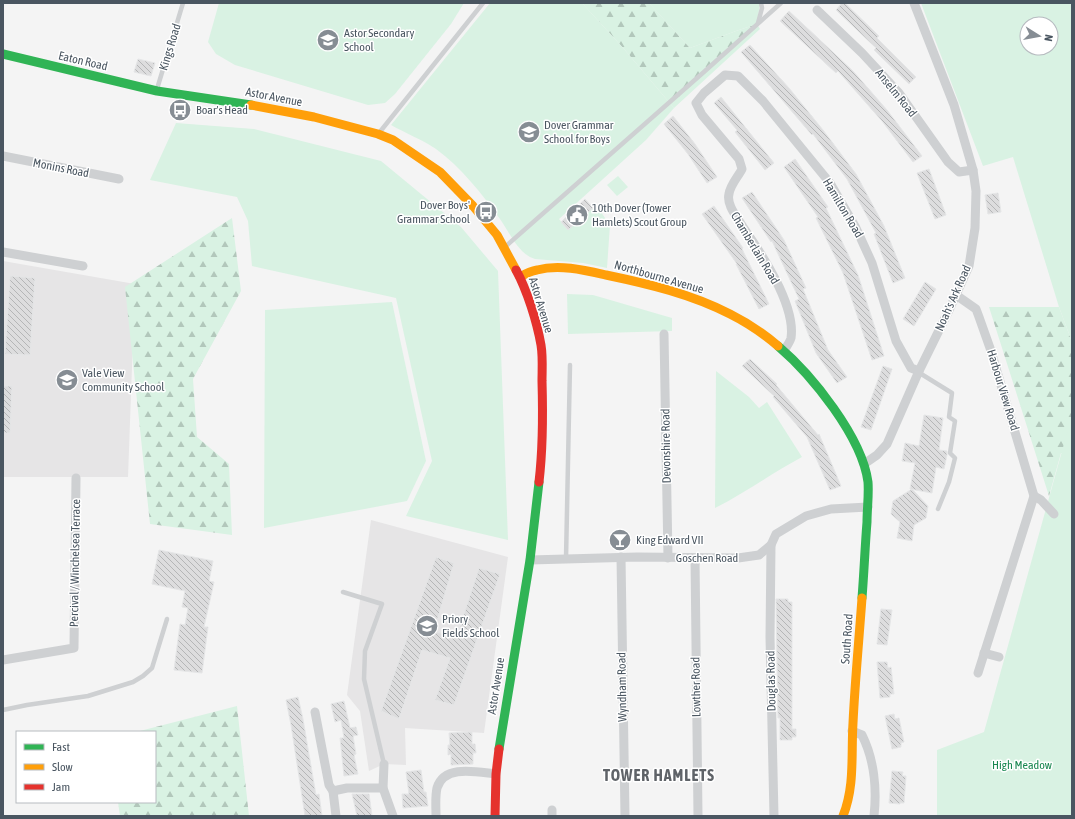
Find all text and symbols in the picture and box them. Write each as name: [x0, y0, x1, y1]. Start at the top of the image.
north arrow: [1019, 16, 1059, 56]
street label: Kings Road: [156, 22, 184, 72]
place label: Astor Secondary School: [344, 26, 414, 54]
school or university icon: Astor Secondary School: [315, 27, 341, 53]
text: N: [1042, 34, 1055, 42]
street label: Eaton Road: [57, 49, 109, 73]
street label: Anselm Road: [872, 66, 920, 120]
street label: Astor Avenue: [244, 85, 304, 109]
bus stop icon: Boar's Head: [167, 97, 193, 123]
place label: Boar's Head: [196, 103, 248, 117]
place label: Dover Grammar School for Boys: [544, 118, 614, 146]
school or university icon: Dover Grammar School for Boys: [516, 119, 542, 145]
street label: Monins Road: [32, 156, 90, 180]
street label: Hamilton Road: [820, 176, 866, 240]
place label: Dover Boys' Grammar School: [397, 198, 471, 226]
bus stop icon: Dover Boys' Grammar School: [473, 199, 499, 225]
place label: 10th Dover (Tower Hamlets) Scout Group: [592, 201, 687, 229]
public building icon: 10th Dover (Tower Hamlets) Scout Group: [564, 202, 590, 228]
street label: Chamberlain Road: [728, 209, 782, 287]
street label: Northbourne Avenue: [613, 258, 705, 296]
street label: Noah's Ark Road: [932, 263, 974, 333]
street label: Astor Avenue: [526, 275, 556, 335]
street label: Harbour View Road: [984, 348, 1022, 432]
place label: Vale View Community School: [82, 366, 165, 394]
school or university icon: Vale View Community School: [54, 367, 80, 393]
street label: Devonshire Road: [658, 409, 674, 483]
street label: Percival / Winchelsea Terrace: [67, 499, 83, 627]
bar icon: King Edward VII: [607, 527, 633, 553]
place label: King Edward VII: [636, 533, 704, 547]
street label: Goschen Road: [676, 551, 738, 565]
place label: Priory Fields School: [442, 612, 500, 640]
school or university icon: Priory Fields School: [414, 613, 440, 639]
street label: South Road: [838, 613, 856, 665]
street label: Douglas Road: [763, 650, 779, 712]
street label: Wyndham Road: [614, 652, 630, 722]
street label: Astor Avenue: [485, 657, 507, 715]
street label: Lowther Road: [688, 657, 704, 717]
legend: [16, 731, 156, 803]
text: Fast: [52, 740, 70, 754]
park label: High Meadow: [992, 758, 1052, 772]
text: Slow: [52, 760, 73, 774]
district label: TOWER HAMLETS: [603, 766, 715, 784]
text: Jam: [52, 780, 70, 794]

